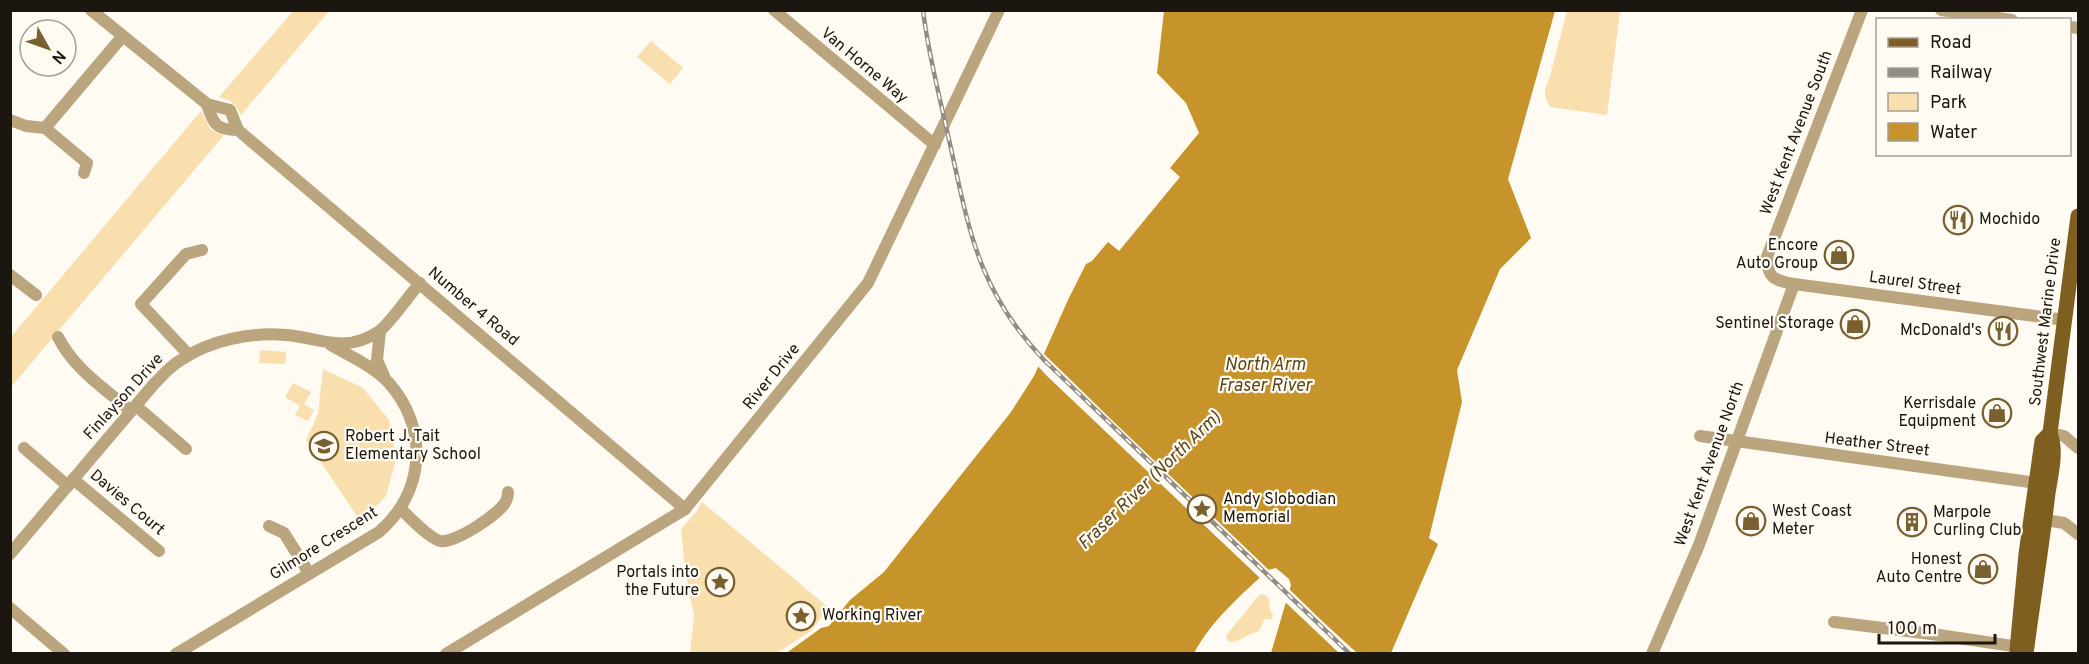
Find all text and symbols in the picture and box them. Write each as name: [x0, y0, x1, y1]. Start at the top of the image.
north arrow: [18, 18, 78, 78]
legend: [1876, 18, 2071, 156]
street label: Van Horne Way: [816, 24, 912, 108]
text: Road: [1930, 32, 1972, 55]
text: N: [47, 46, 69, 67]
street label: West Kent Avenue South: [1756, 48, 1838, 218]
text: Railway: [1930, 62, 1992, 85]
text: Park: [1930, 92, 1967, 115]
text: Water: [1930, 122, 1977, 145]
restaurant icon: Mochido: [1942, 204, 1974, 236]
place label: Mochido: [1979, 210, 2040, 230]
place label: Encore Auto Group: [1736, 236, 1818, 274]
street label: Southwest Marine Drive: [2026, 237, 2066, 407]
shop icon: Encore Auto Group: [1823, 239, 1855, 271]
street label: Number 4 Road: [423, 263, 523, 351]
street label: Laurel Street: [1868, 268, 1962, 300]
shop icon: Sentinel Storage: [1839, 308, 1871, 340]
place label: Sentinel Storage: [1715, 314, 1834, 334]
restaurant icon: McDonald's: [1987, 315, 2019, 347]
place label: McDonald's: [1900, 321, 1982, 341]
street label: River Drive: [739, 340, 805, 414]
street label: Finlayson Drive: [80, 350, 168, 444]
water label: North Arm Fraser River: [1218, 354, 1314, 398]
street label: West Kent Avenue North: [1671, 379, 1749, 549]
place label: Kerrisdale Equipment: [1899, 394, 1976, 432]
shop icon: Kerrisdale Equipment: [1981, 397, 2013, 429]
water label: Fraser River (North Arm): [1074, 407, 1226, 555]
place label: Robert J. Tait Elementary School: [345, 427, 481, 465]
street label: Heather Street: [1823, 429, 1931, 461]
school or university icon: Robert J. Tait Elementary School: [308, 430, 340, 462]
street label: Davies Court: [85, 466, 169, 540]
place label: Andy Slobodian Memorial: [1223, 490, 1336, 528]
place icon: Andy Slobodian Memorial: [1186, 493, 1218, 525]
place label: West Coast Meter: [1772, 502, 1852, 540]
street label: Gilmore Crescent: [266, 503, 382, 585]
place label: Marpole Curling Club: [1933, 503, 2021, 541]
shop icon: West Coast Meter: [1735, 505, 1767, 537]
building icon: Marpole Curling Club: [1896, 506, 1928, 538]
place label: Honest Auto Centre: [1876, 550, 1962, 588]
shop icon: Honest Auto Centre: [1967, 553, 1999, 585]
place label: Portals into the Future: [616, 563, 699, 601]
place icon: Portals into the Future: [704, 566, 736, 598]
place icon: Working River: [785, 600, 817, 632]
place label: Working River: [822, 606, 923, 626]
scale bar: [1879, 607, 1994, 645]
text: 100 m: [1888, 618, 1937, 641]

